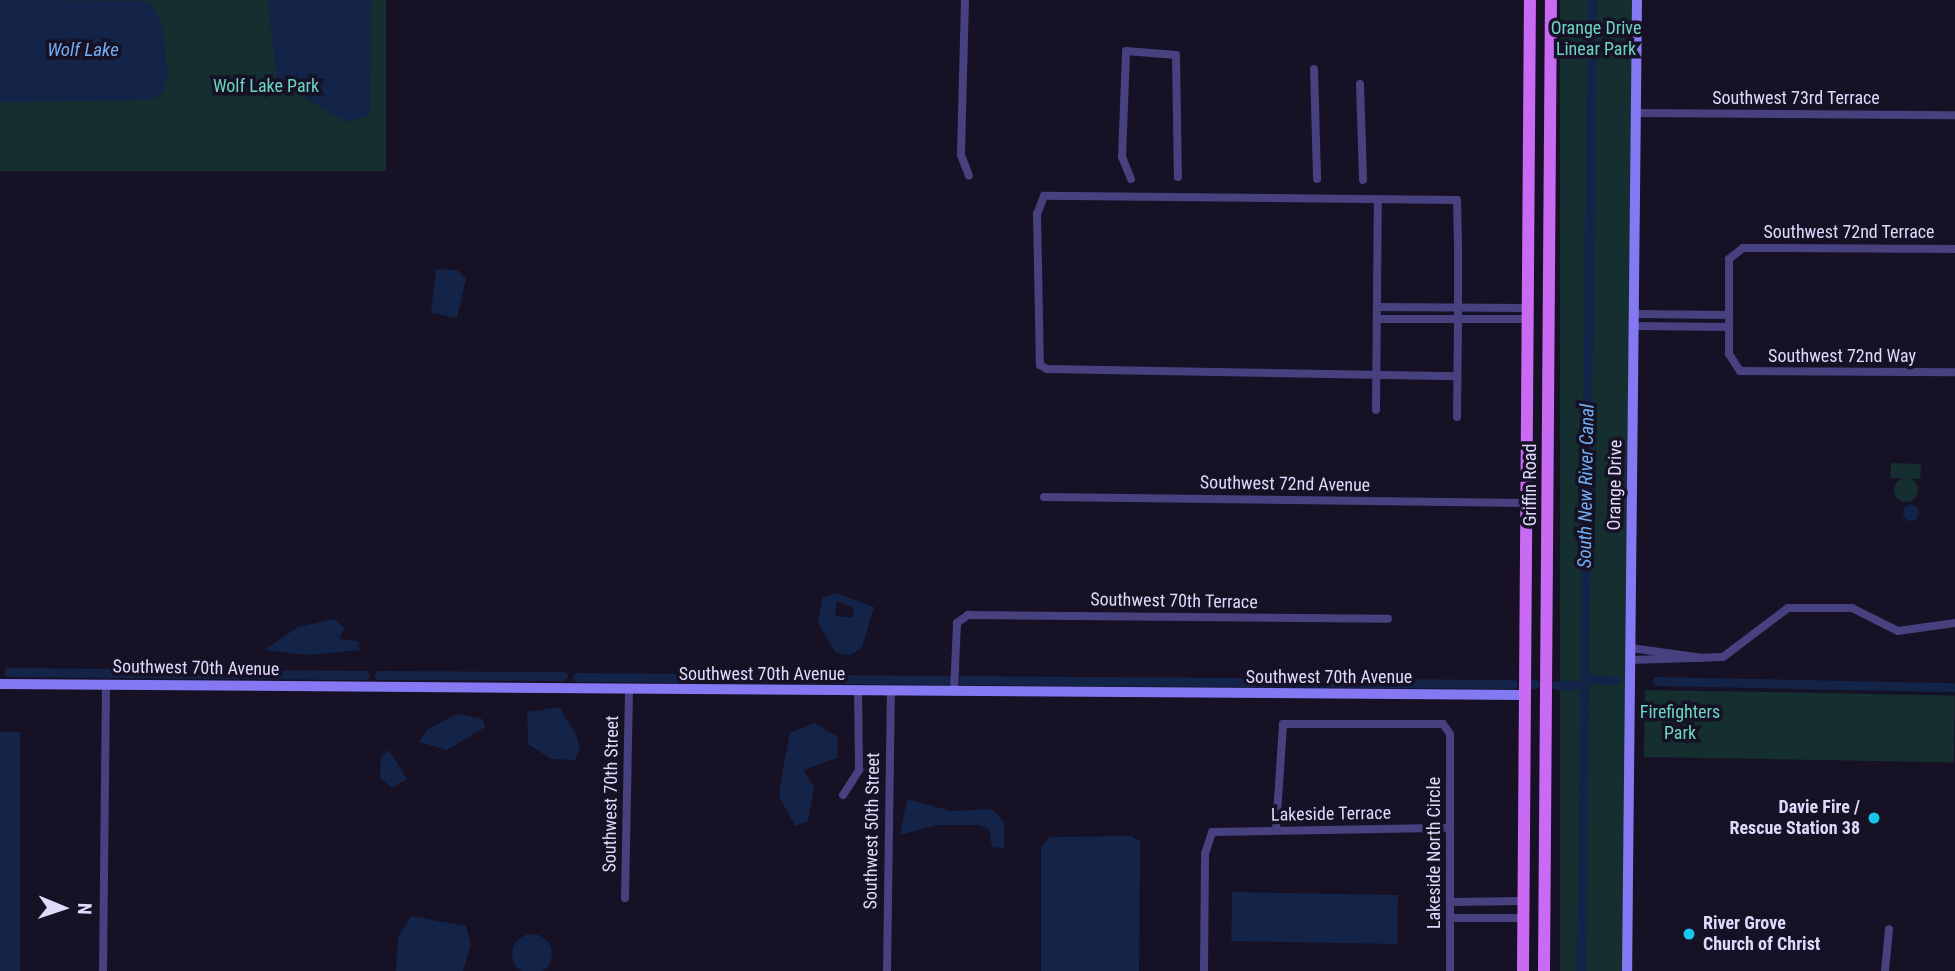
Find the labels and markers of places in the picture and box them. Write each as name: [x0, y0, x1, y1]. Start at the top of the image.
place label: Davie Fire / Rescue Station 38: [1729, 797, 1860, 840]
marker: Davie Fire / Rescue Station 38: [1866, 810, 1882, 826]
place label: River Grove Church of Christ: [1703, 913, 1820, 956]
marker: River Grove Church of Christ: [1681, 926, 1697, 942]

